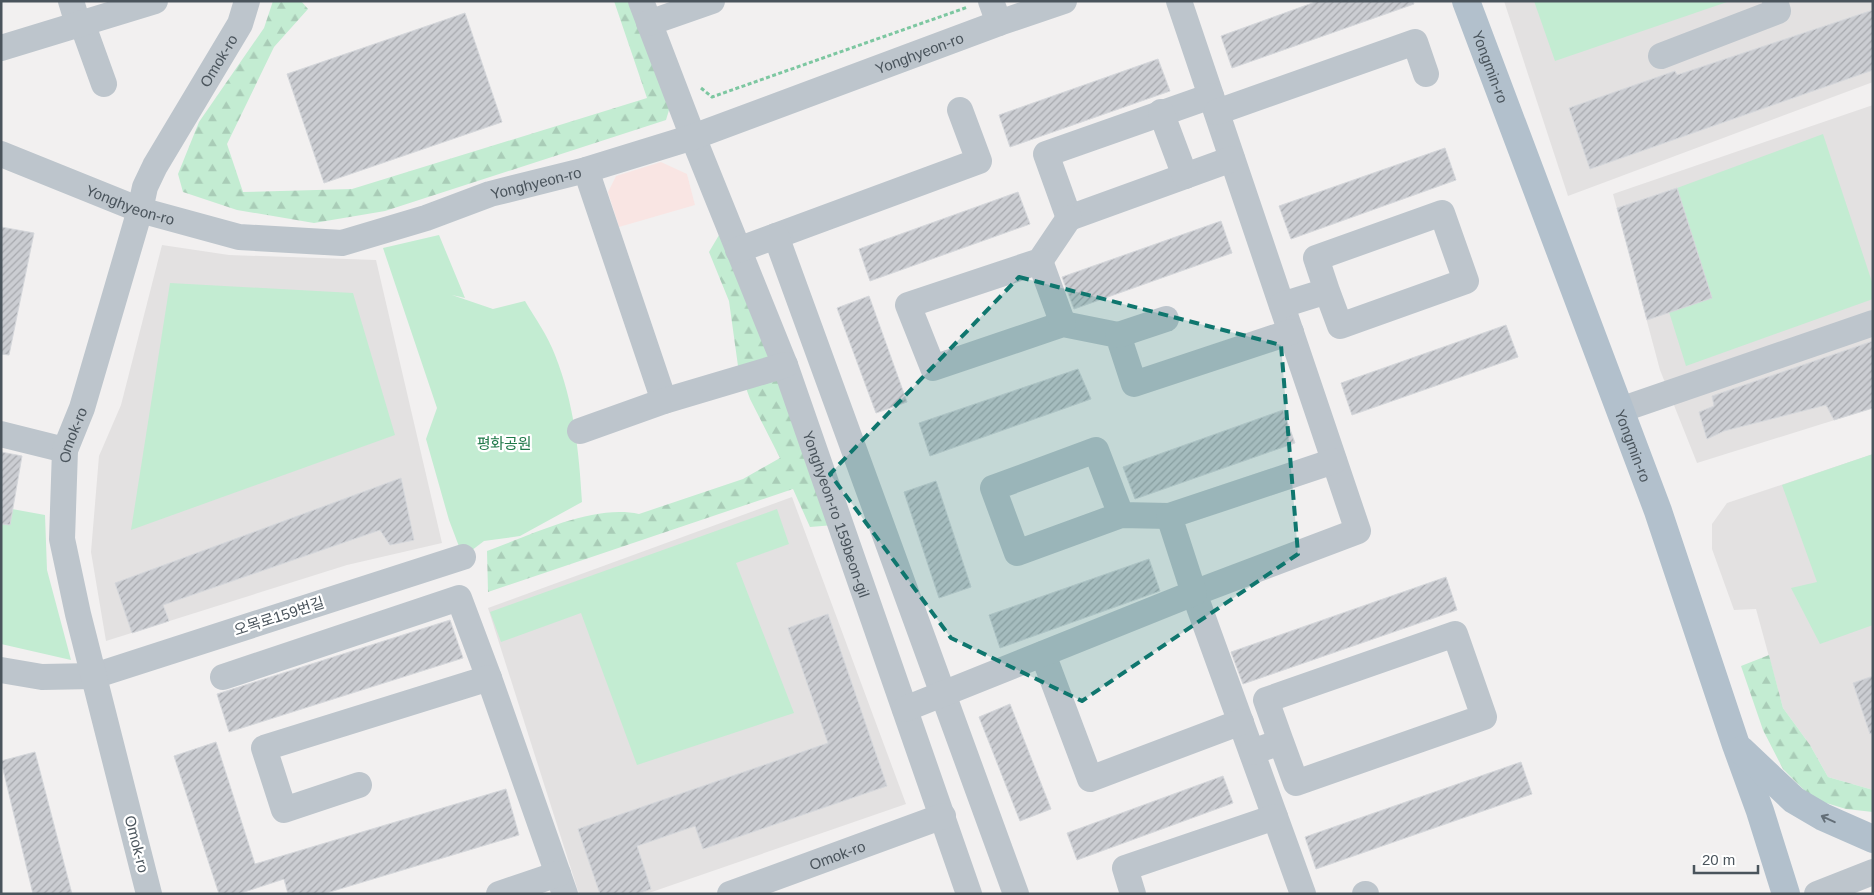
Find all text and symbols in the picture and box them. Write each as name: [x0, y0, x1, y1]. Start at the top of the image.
street label: Yongmin-ro: [1469, 28, 1512, 105]
street label: Yonghyeon-ro: [873, 29, 966, 77]
street label: Omok-ro: [196, 31, 240, 90]
street label: Yonghyeon-ro: [489, 163, 583, 202]
street label: Yonghyeon-ro: [84, 181, 177, 228]
street label: Omok-ro: [56, 405, 90, 463]
street label: Yongmin-ro: [1612, 407, 1655, 484]
street label: Yonghyeon-ro 159beon-gil: [800, 428, 874, 599]
park label: 평화공원: [476, 435, 532, 452]
street label: 오목로159번길: [232, 593, 326, 639]
street label: Omok-ro: [122, 814, 152, 874]
one-way arrow: [1821, 814, 1836, 824]
street label: Omok-ro: [807, 837, 867, 873]
scale bar: [1694, 842, 1758, 874]
text: 20 m: [1702, 851, 1735, 868]

